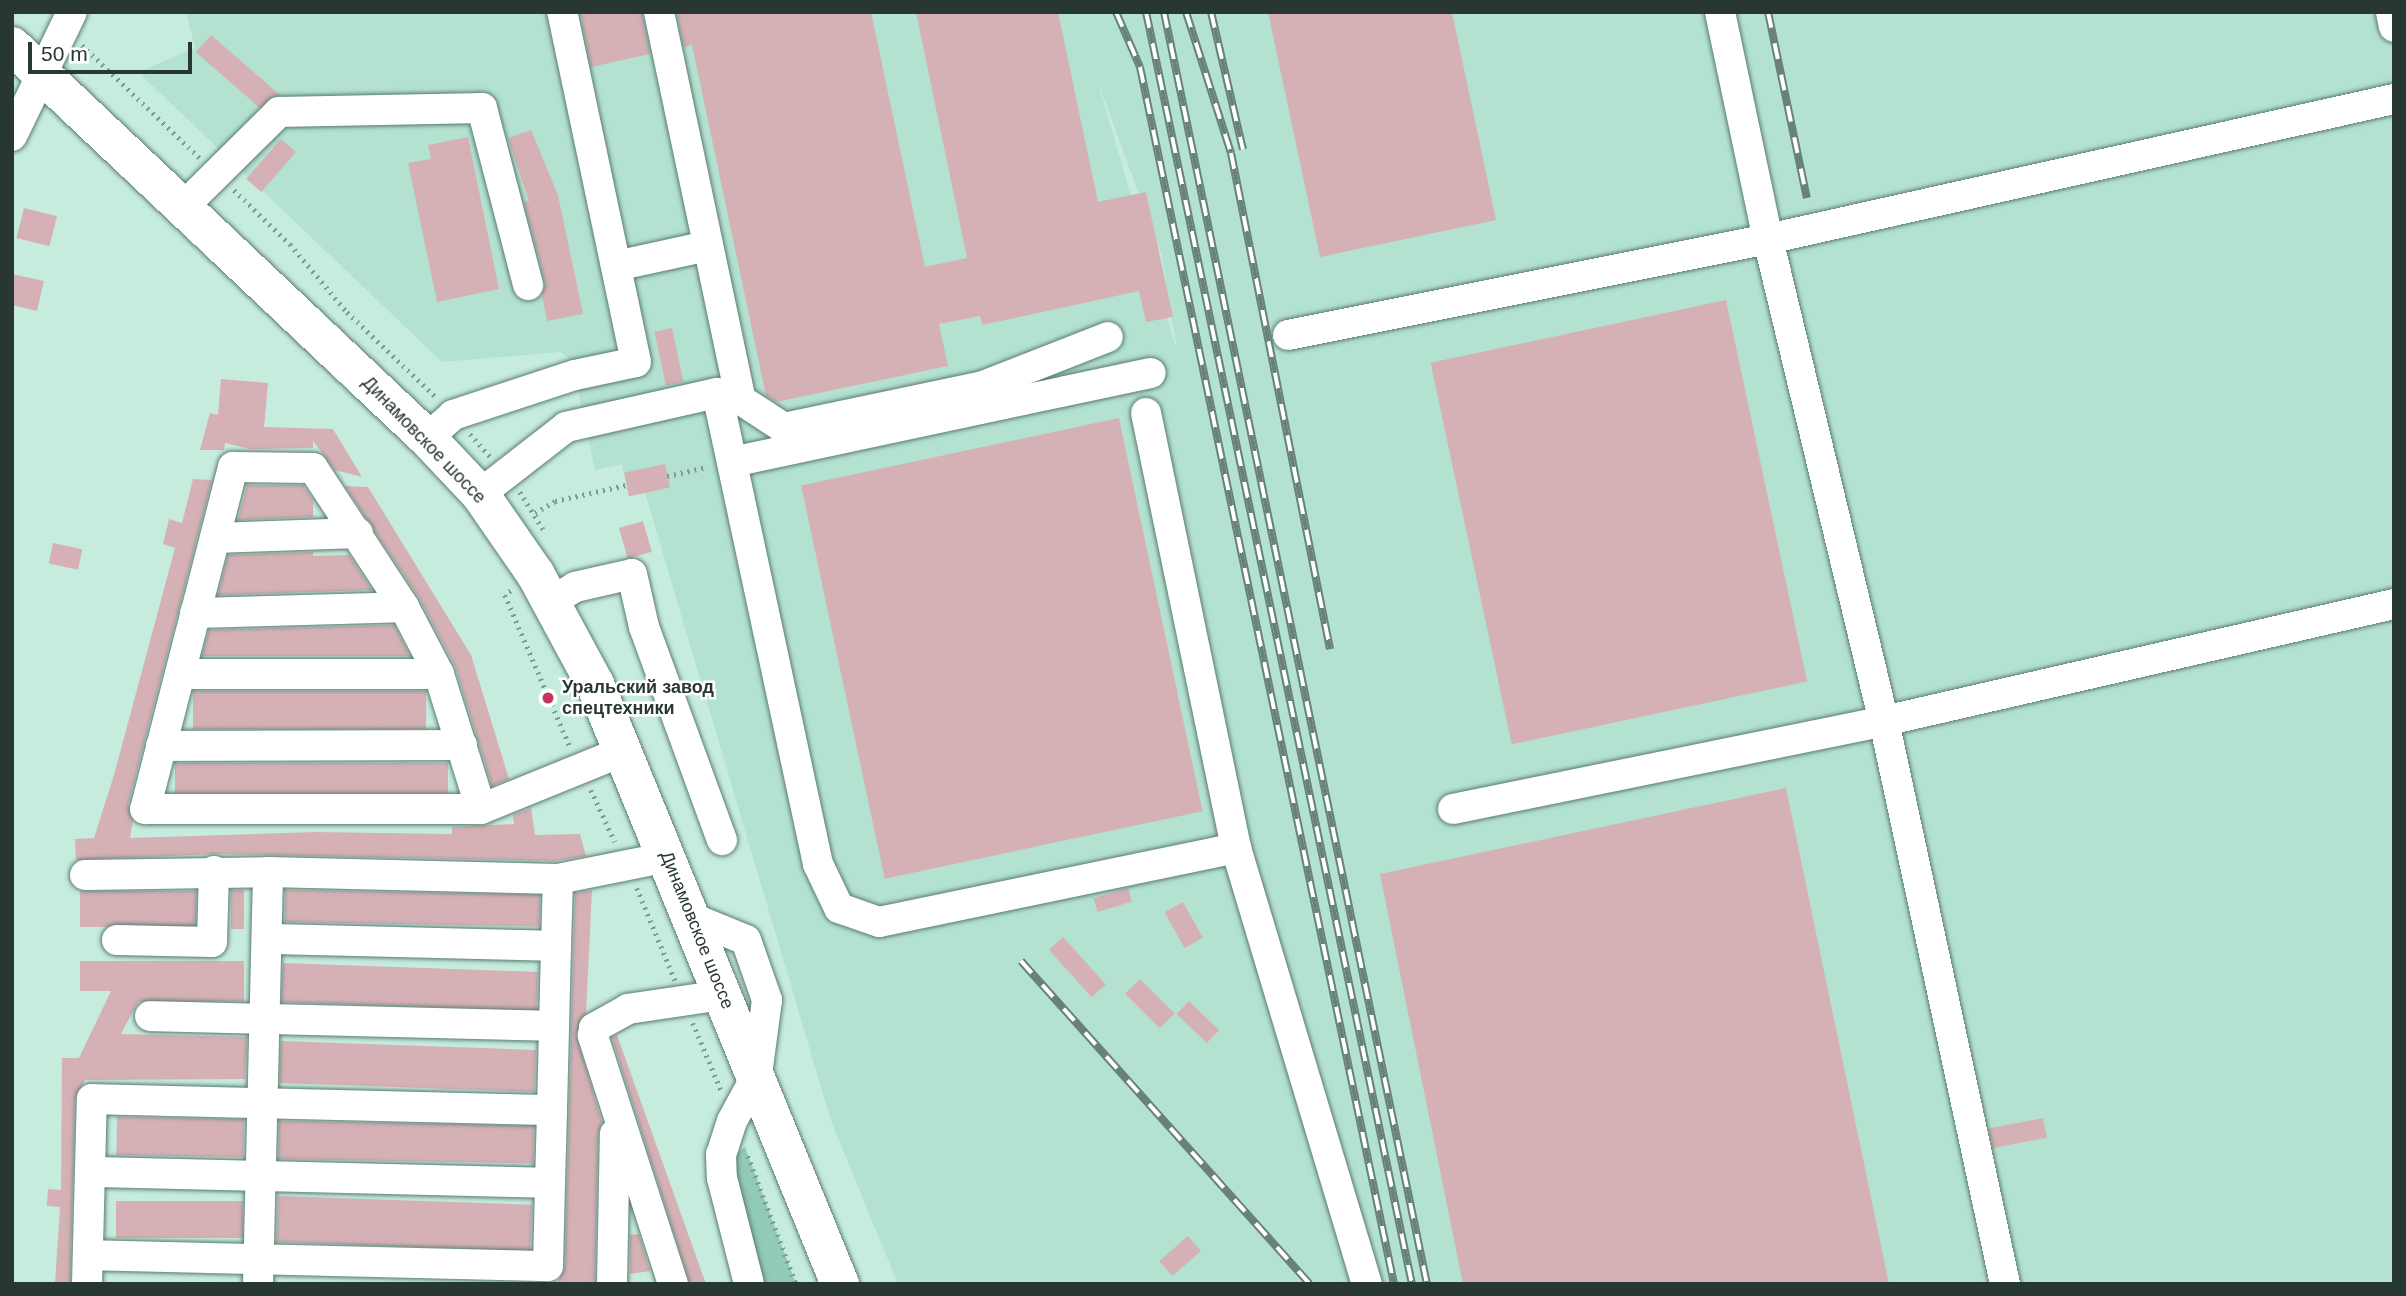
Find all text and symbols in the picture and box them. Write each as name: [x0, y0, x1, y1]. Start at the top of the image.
scale bar: [32, 28, 196, 72]
text: 50 m: [41, 42, 88, 65]
street label: Динамовское шоссе: [358, 372, 490, 508]
place label: Уральский завод спецтехники: [562, 677, 714, 720]
marker: Уральский завод спецтехники: [540, 690, 556, 706]
street label: Динамовское шоссе: [655, 848, 739, 1012]

